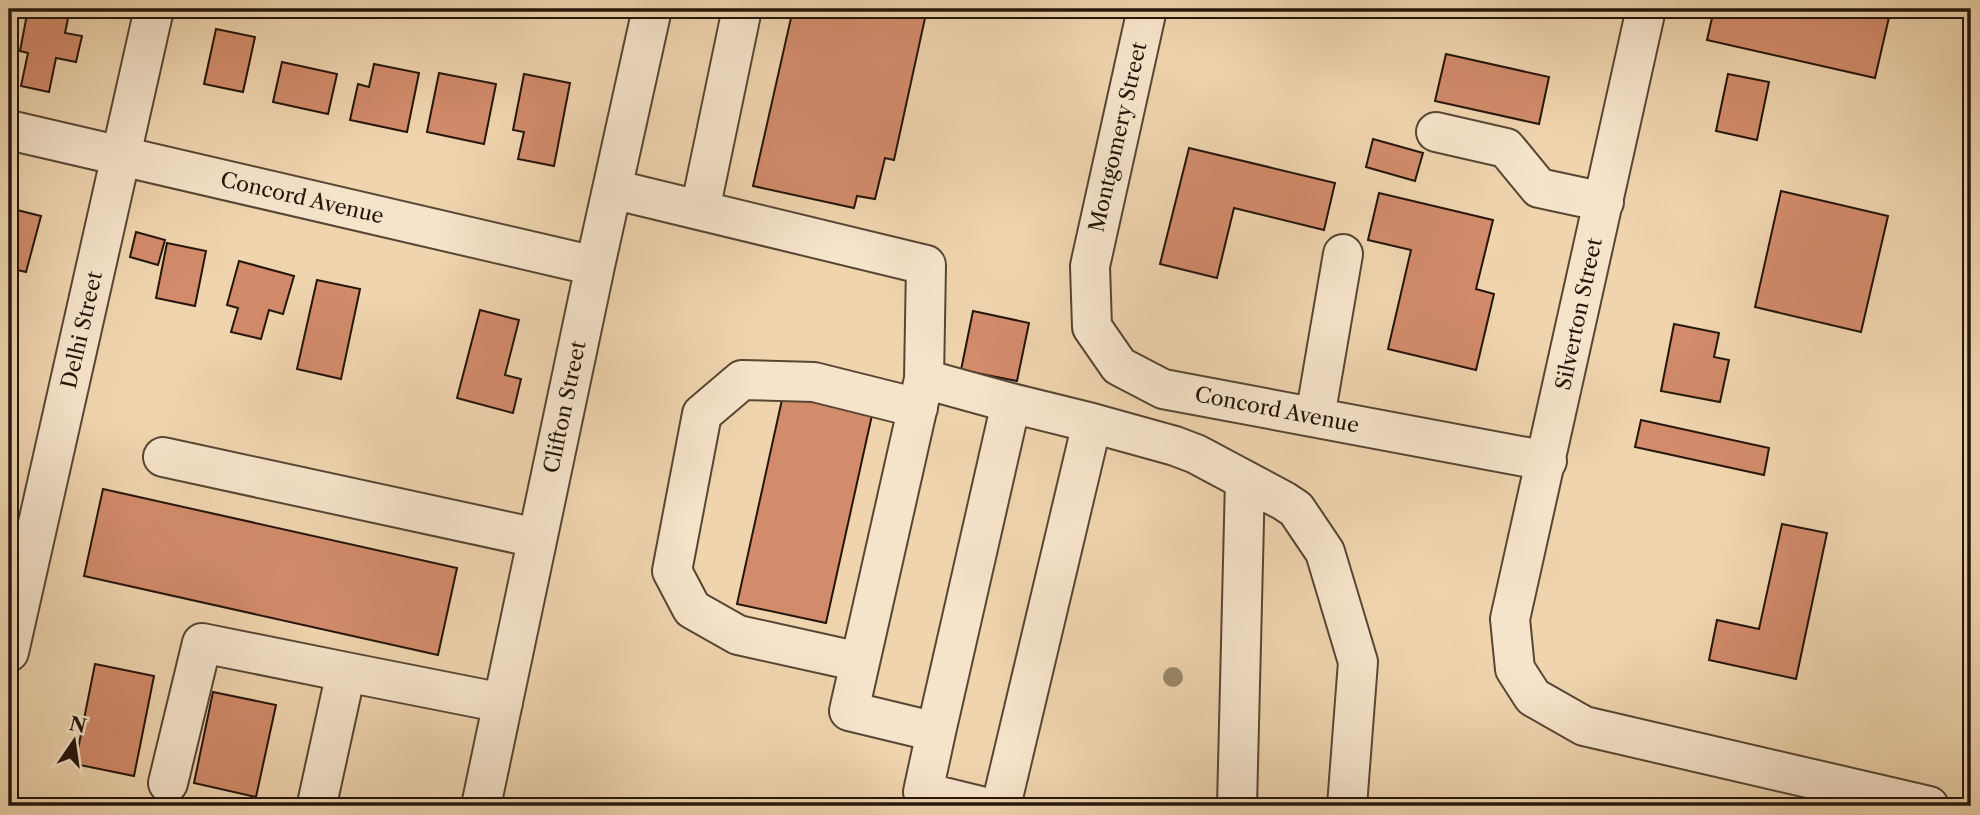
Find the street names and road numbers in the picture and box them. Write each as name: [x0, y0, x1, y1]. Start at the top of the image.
street label: Montgomery Street: [1083, 39, 1152, 234]
street label: Concord Avenue: [218, 167, 386, 228]
street label: Silverton Street: [1550, 235, 1607, 392]
street label: Delhi Street: [56, 268, 107, 391]
street label: Clifton Street: [538, 338, 591, 475]
street label: Concord Avenue: [1193, 381, 1361, 438]

